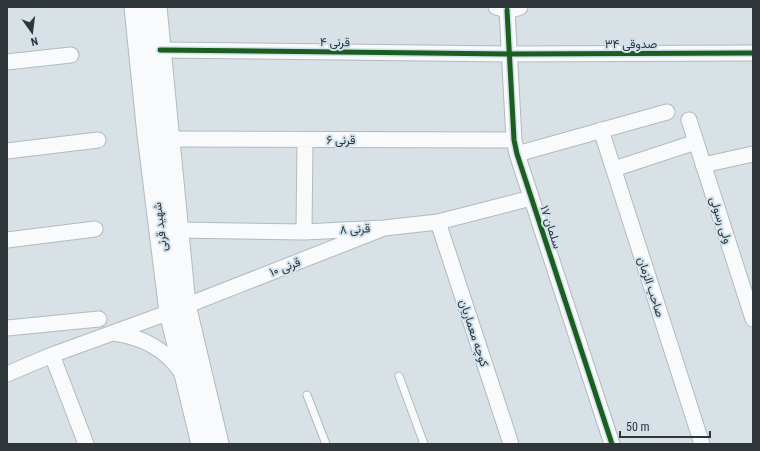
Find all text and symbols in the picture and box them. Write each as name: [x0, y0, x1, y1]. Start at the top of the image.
north arrow: [12, 12, 52, 52]
text: N: [29, 34, 39, 48]
street label: قرنی ۴: [320, 35, 350, 50]
street label: صدوقی ۳۴: [605, 37, 657, 52]
street label: قرنی ۶: [326, 133, 356, 148]
street label: ولی رسولی: [706, 195, 735, 246]
street label: شهید قرنی: [150, 201, 171, 252]
street label: سلمان ۱۷: [537, 204, 565, 250]
street label: قرنی ۸: [339, 221, 371, 238]
street label: قرنی ۱۰: [268, 255, 303, 280]
street label: صاحب الزمان: [634, 255, 667, 319]
street label: کوچه معماریان: [456, 298, 491, 369]
scale bar: [620, 413, 710, 439]
text: 50 m: [626, 420, 650, 434]

